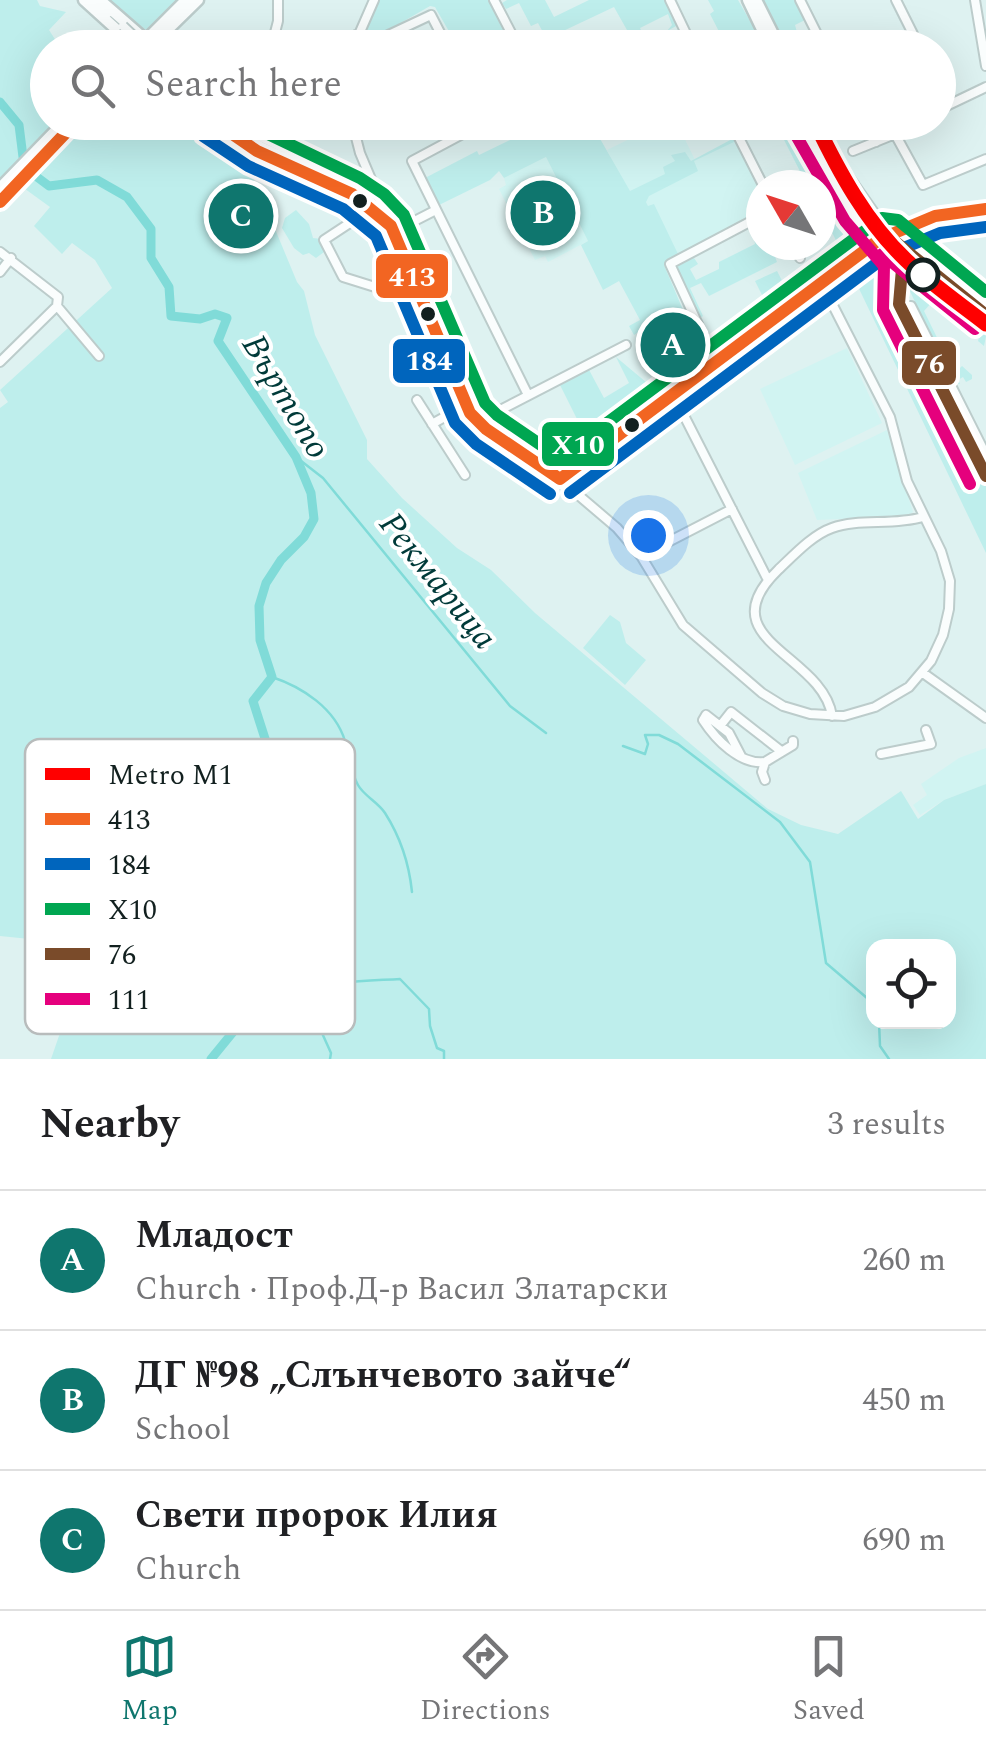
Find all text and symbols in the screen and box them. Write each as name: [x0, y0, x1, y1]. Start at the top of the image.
search box: [30, 30, 956, 140]
text: Search here: [145, 56, 342, 114]
icon: search: [65, 58, 120, 113]
north arrow: [746, 170, 836, 260]
pin: B: [510, 176, 576, 250]
pin: C: [208, 178, 274, 254]
unlabelled marker: [350, 191, 370, 211]
line badge: 413: [374, 252, 450, 300]
text: 413: [388, 256, 436, 299]
unlabelled marker: [907, 259, 939, 291]
unlabelled marker: [418, 304, 438, 324]
pin: A: [640, 308, 706, 382]
water label: Въртопо: [227, 324, 344, 470]
line badge: 184: [391, 337, 467, 385]
line badge: 76: [900, 339, 958, 387]
text: 184: [405, 340, 453, 383]
text: 76: [913, 343, 945, 386]
unlabelled marker: [622, 415, 642, 435]
line badge: Х10: [540, 420, 616, 468]
text: Х10: [551, 424, 605, 467]
water label: Рекмарица: [366, 501, 510, 662]
your location: [623, 510, 674, 561]
legend: [25, 739, 355, 1034]
text: Metro M1: [108, 754, 233, 797]
text: 413: [108, 799, 150, 842]
text: 184: [108, 844, 150, 887]
text: Х10: [108, 889, 157, 932]
text: 76: [108, 934, 136, 977]
map controls: [866, 939, 956, 1029]
button: locate: [866, 939, 956, 1029]
text: 111: [108, 979, 150, 1022]
text: Nearby: [40, 1093, 179, 1156]
text: 3 results: [827, 1100, 946, 1149]
text: Младост: [135, 1207, 293, 1265]
text: A: [60, 1236, 85, 1285]
text: 260 m: [862, 1236, 946, 1285]
text: Church · Проф.Д-р Васил Златарски: [135, 1265, 669, 1314]
text: ДГ №98 „Слънчевото зайче“: [135, 1347, 631, 1405]
text: B: [61, 1376, 84, 1425]
text: 450 m: [862, 1376, 946, 1425]
text: School: [135, 1405, 231, 1454]
text: Свети пророк Илия: [135, 1487, 498, 1545]
text: C: [61, 1516, 84, 1565]
text: 690 m: [862, 1516, 946, 1565]
text: Church: [135, 1545, 241, 1594]
tab: Map: [121, 1629, 178, 1732]
tab: Directions: [420, 1629, 551, 1732]
tab: Saved: [793, 1629, 865, 1732]

